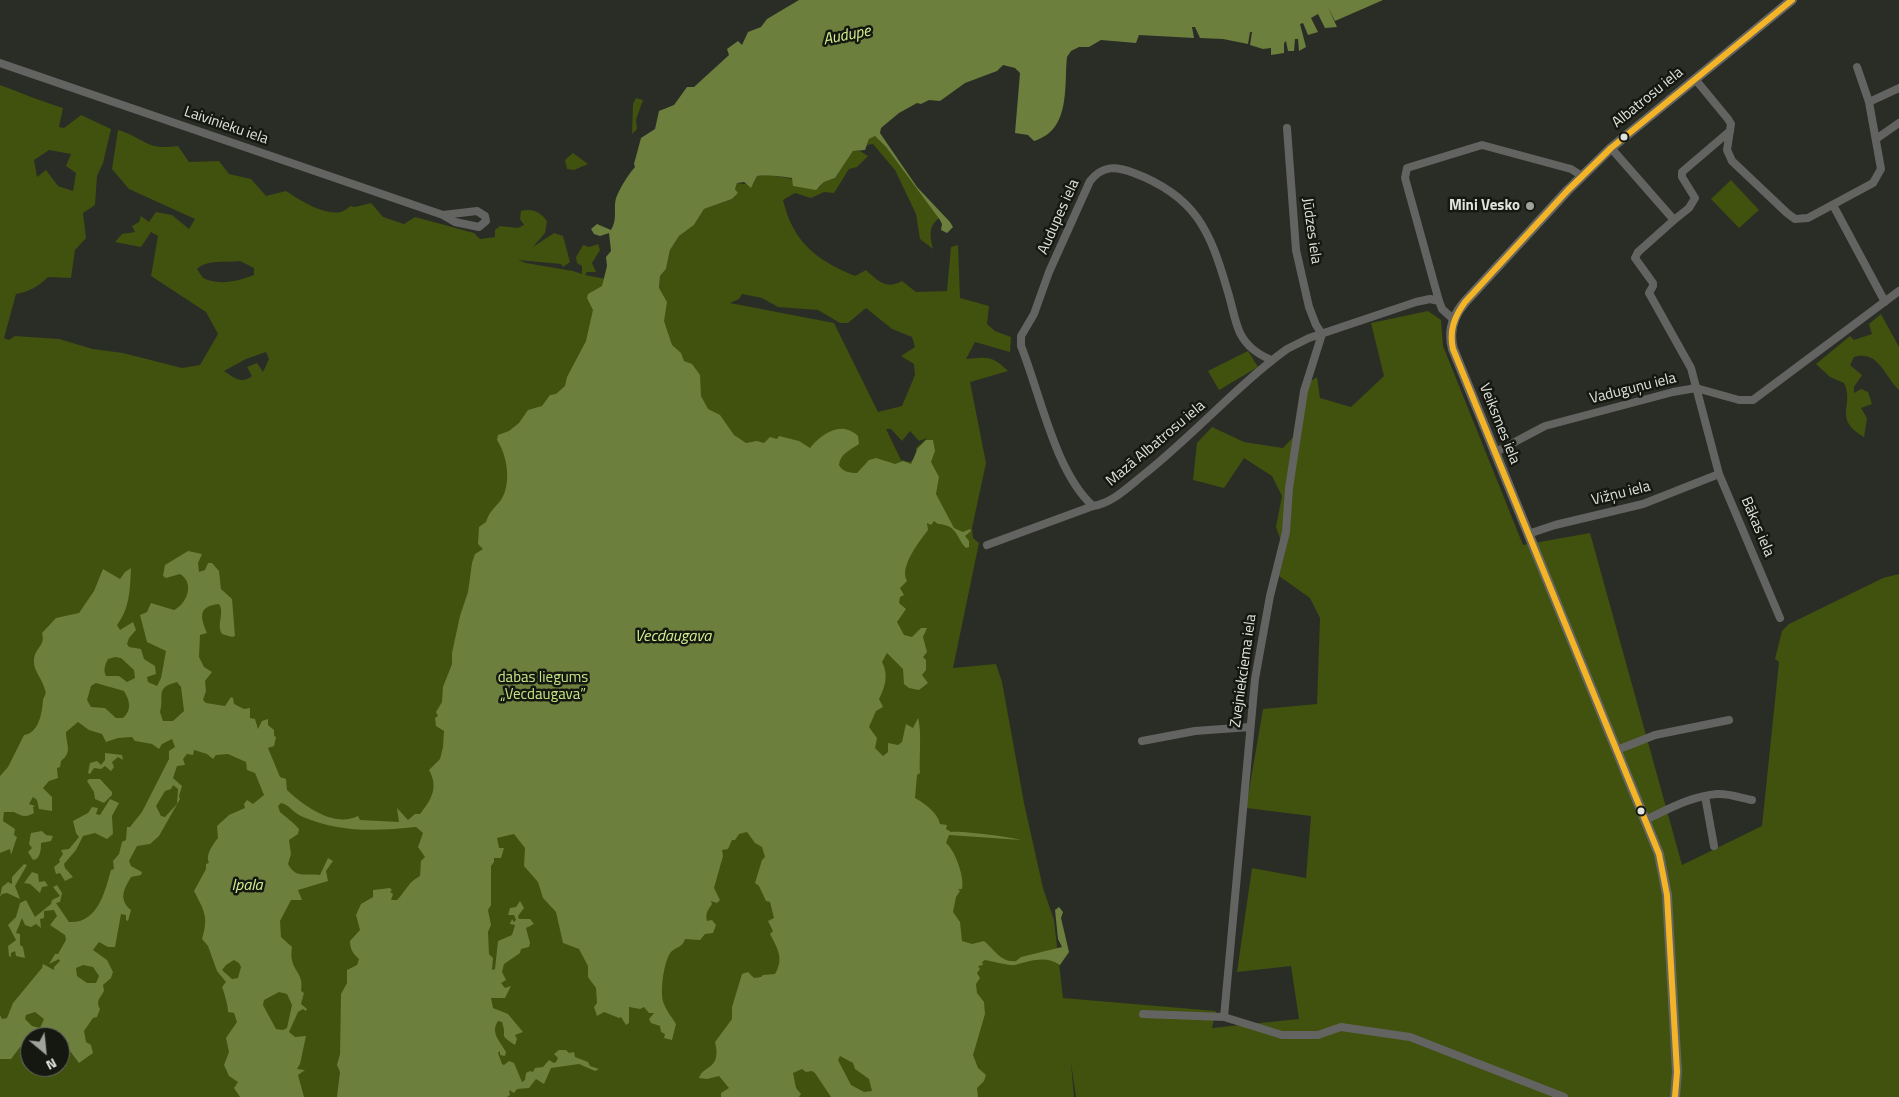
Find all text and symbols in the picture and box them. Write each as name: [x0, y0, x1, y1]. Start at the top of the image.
water label: Audupe: [822, 22, 872, 50]
street label: Albatrosu iela: [1609, 64, 1687, 132]
street label: Laivinieku iela: [182, 103, 270, 149]
unlabelled marker: [1619, 132, 1629, 142]
street label: Audupes iela: [1034, 177, 1084, 257]
street label: Jūdzes iela: [1297, 197, 1325, 265]
place label: Mini Vesko: [1449, 197, 1520, 215]
marker: Mini Vesko: [1524, 200, 1536, 212]
street label: Vaduguņu iela: [1588, 370, 1678, 408]
street label: Veiksmes iela: [1475, 381, 1523, 467]
street label: Mazā Albatrosu iela: [1103, 397, 1209, 491]
street label: Vižņu iela: [1590, 478, 1652, 510]
street label: Bākas iela: [1736, 494, 1778, 560]
street label: Zvejniekciema iela: [1227, 613, 1261, 729]
water label: Vecdaugava: [635, 627, 711, 647]
park label: dabas liegums „Vecdaugava”: [498, 669, 588, 704]
unlabelled marker: [1636, 806, 1646, 816]
water label: Ipala: [231, 876, 263, 896]
north arrow: [20, 1027, 70, 1077]
text: N: [43, 1053, 61, 1076]

